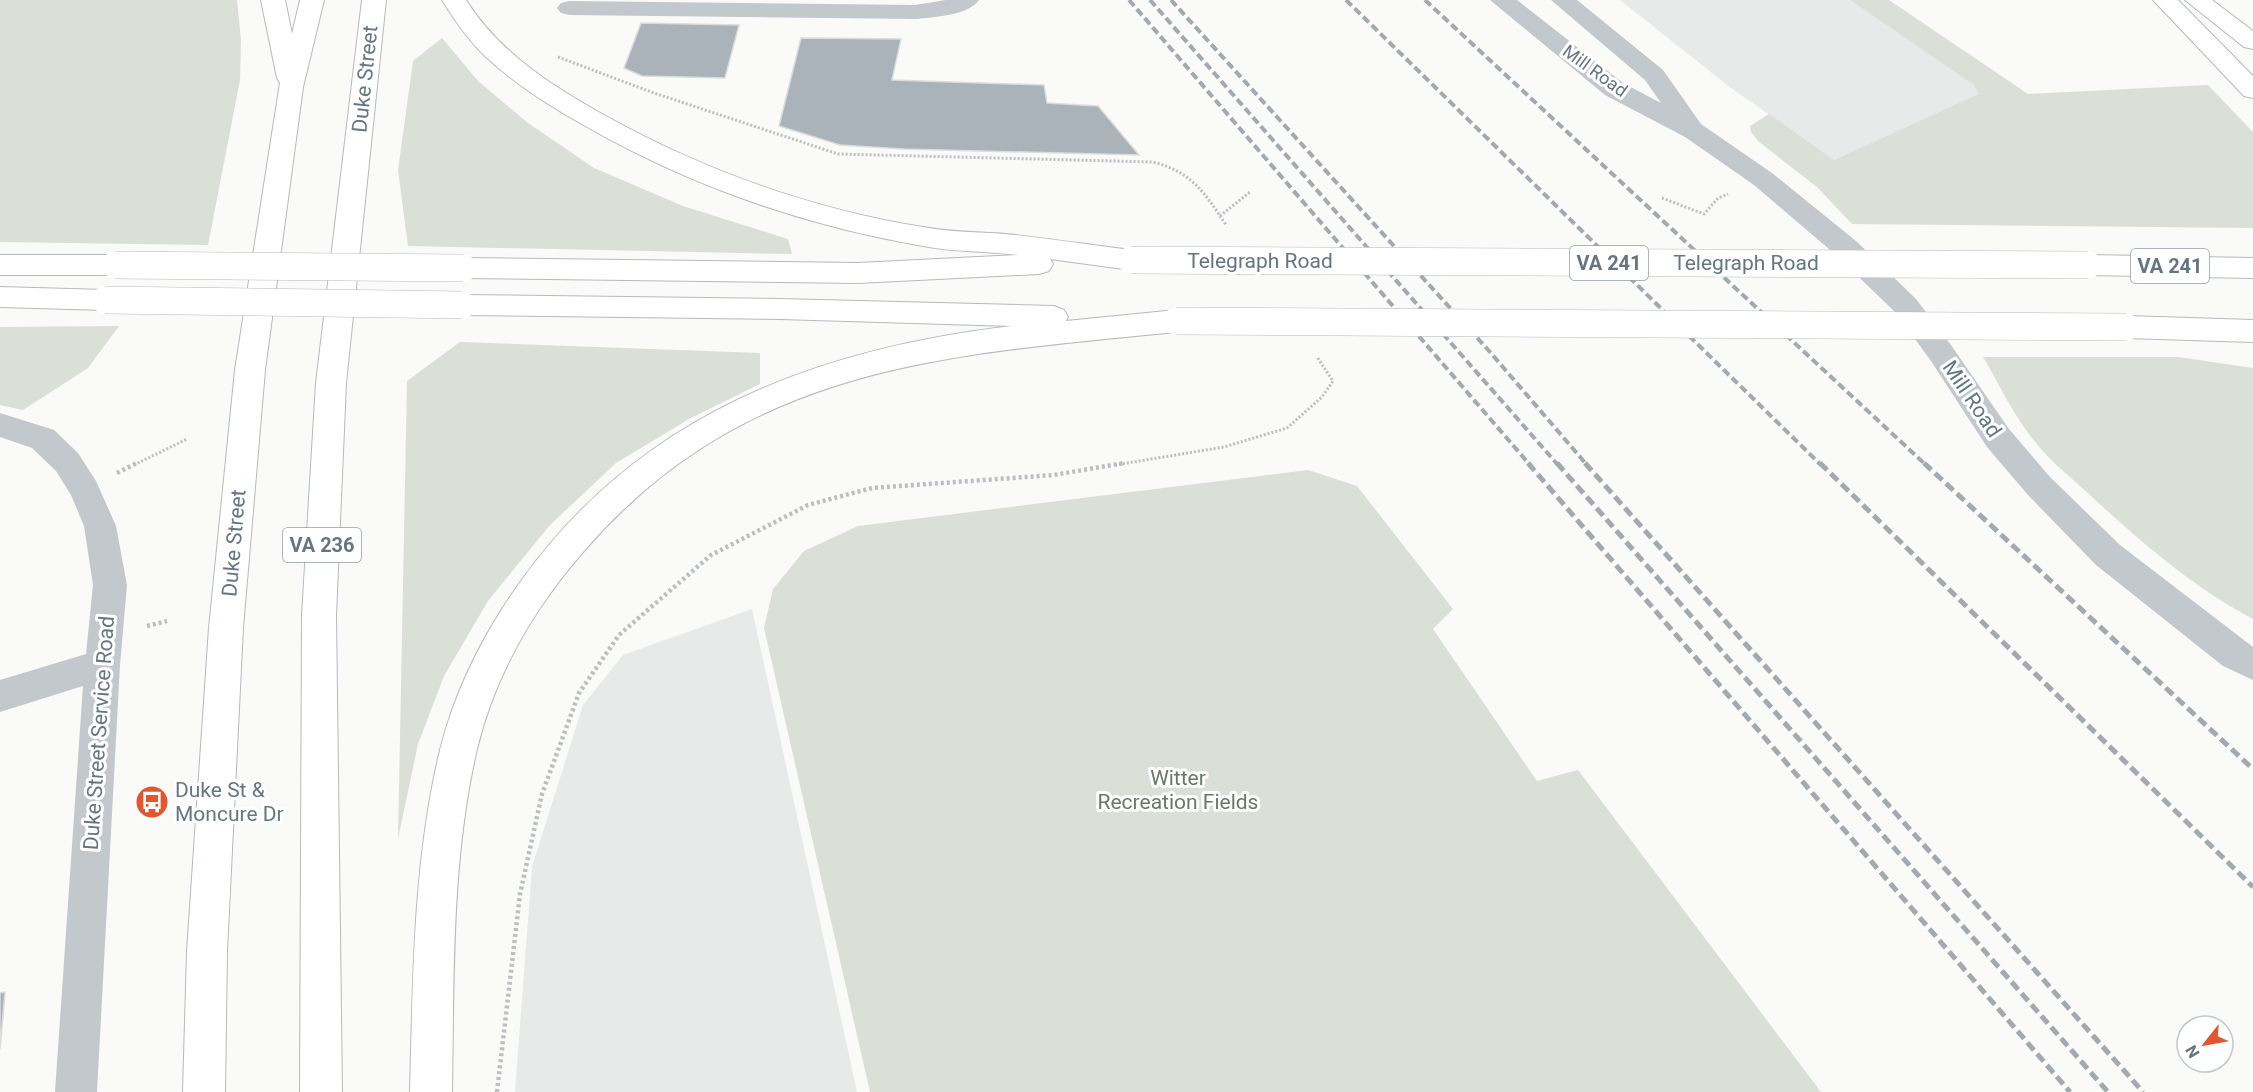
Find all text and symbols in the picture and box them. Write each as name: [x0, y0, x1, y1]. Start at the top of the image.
street label: Duke Street: [347, 24, 383, 134]
street label: Mill Road: [1559, 40, 1632, 101]
road number: VA 241: [1570, 246, 1648, 280]
street label: Telegraph Road: [1187, 249, 1333, 273]
road number: VA 241: [2131, 249, 2209, 283]
street label: Telegraph Road: [1673, 251, 1819, 275]
street label: Mill Road: [1938, 356, 2006, 442]
street label: Duke Street: [217, 488, 251, 598]
road number: VA 236: [283, 528, 361, 562]
street label: Duke Street Service Road: [79, 615, 119, 851]
park label: Witter Recreation Fields: [1098, 766, 1258, 814]
place label: Duke St & Moncure Dr: [175, 778, 284, 826]
bus stop icon: Duke St & Moncure Dr: [134, 784, 170, 820]
north arrow: [2175, 1014, 2235, 1074]
text: N: [2182, 1042, 2204, 1061]

